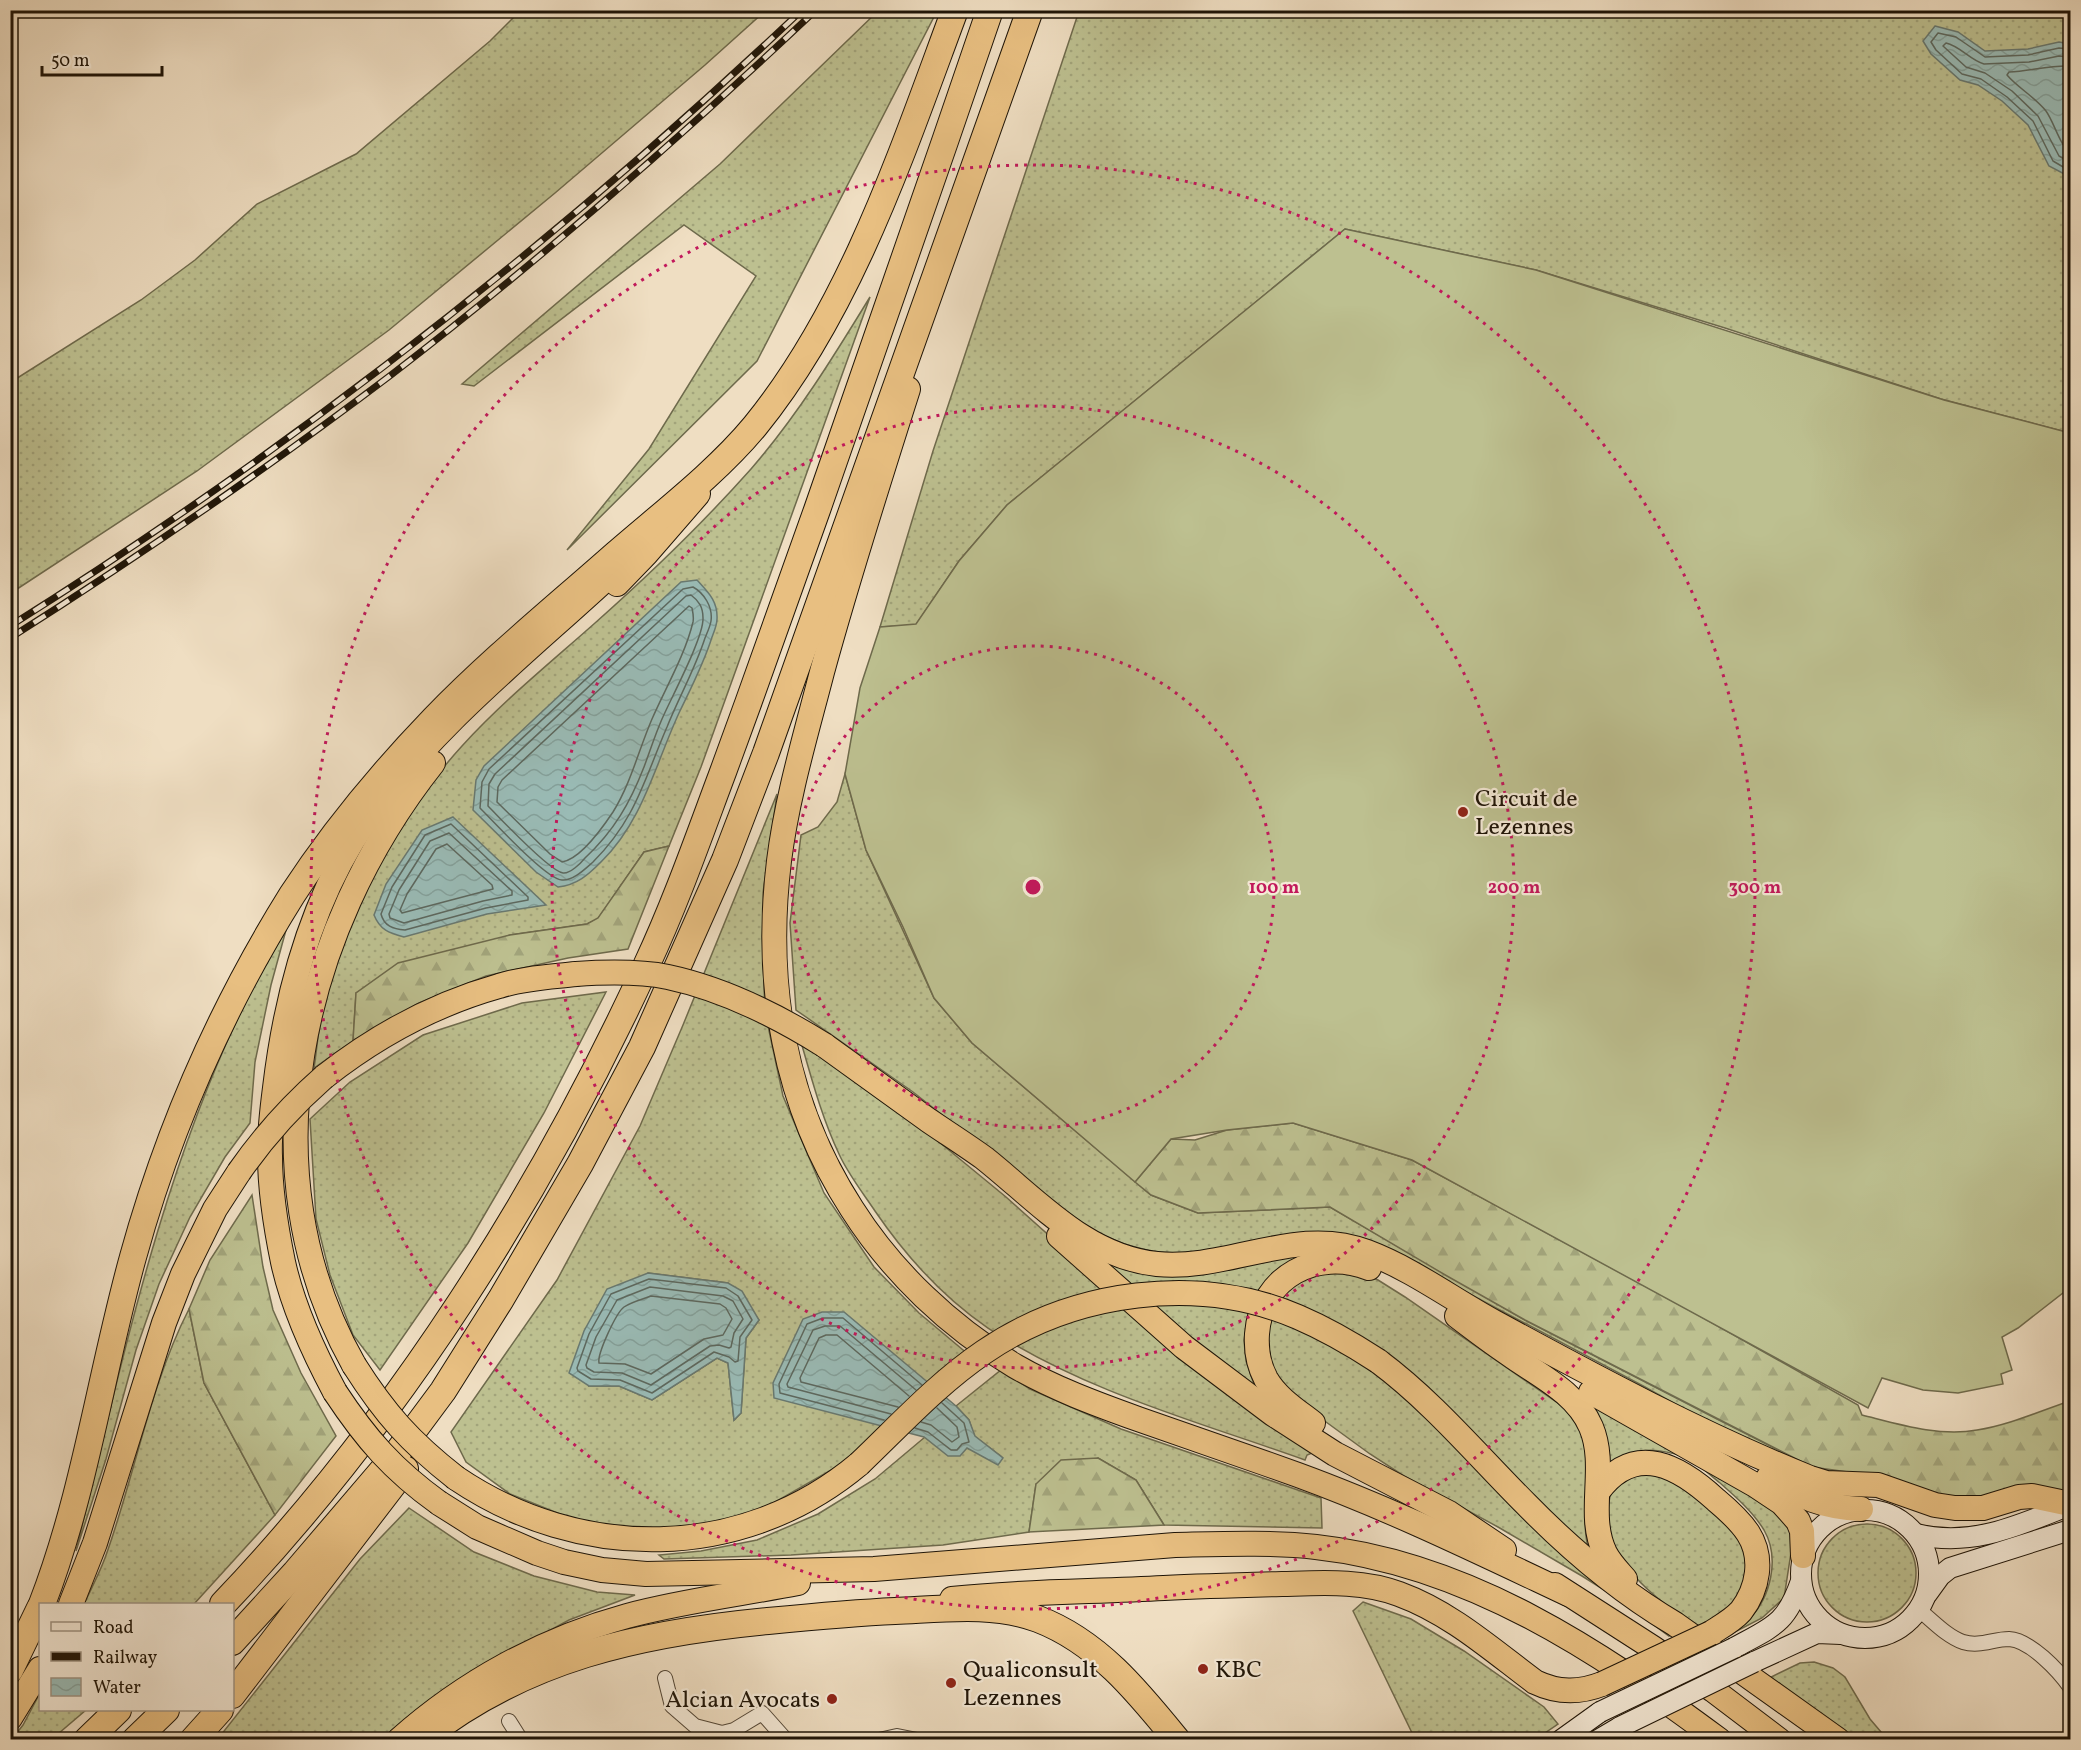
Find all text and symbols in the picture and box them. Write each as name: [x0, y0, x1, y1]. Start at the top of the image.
scale bar: [42, 39, 162, 77]
text: 50 m: [51, 49, 90, 74]
place label: Circuit de Lezennes: [1475, 783, 1578, 845]
marker: Circuit de Lezennes: [1456, 805, 1470, 819]
text: 100 m: [1249, 876, 1299, 901]
text: 200 m: [1488, 876, 1540, 901]
text: 300 m: [1729, 876, 1781, 901]
centre of rings: [1023, 877, 1043, 897]
legend: [39, 1603, 234, 1711]
text: Road: [93, 1616, 134, 1641]
text: Railway: [93, 1646, 157, 1671]
place label: Qualiconsult Lezennes: [963, 1654, 1098, 1716]
place label: KBC: [1215, 1654, 1262, 1688]
marker: KBC: [1196, 1662, 1210, 1676]
text: Water: [93, 1676, 141, 1701]
marker: Qualiconsult Lezennes: [944, 1676, 958, 1690]
place label: Alcian Avocats: [665, 1684, 820, 1718]
marker: Alcian Avocats: [825, 1692, 839, 1706]

